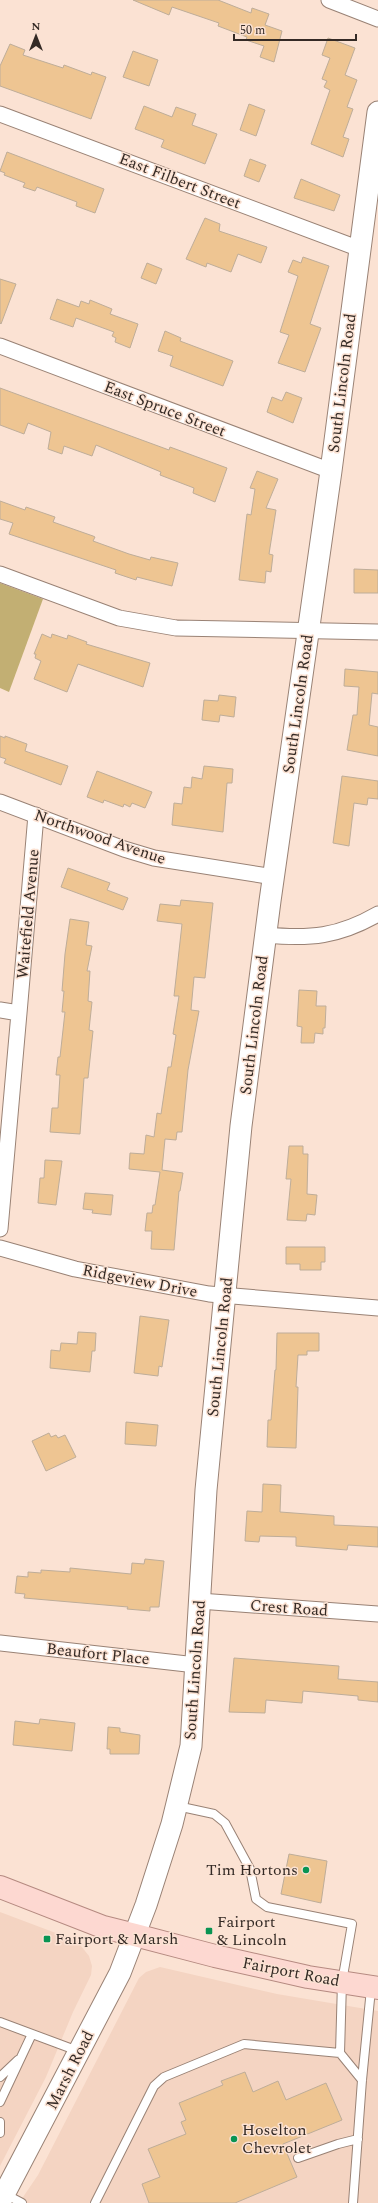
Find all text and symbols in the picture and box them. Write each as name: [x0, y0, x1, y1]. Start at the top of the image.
north arrow: [16, 16, 56, 56]
scale bar: [234, 16, 356, 42]
text: N: [32, 18, 41, 35]
text: 50 m: [240, 21, 265, 40]
street label: East Filbert Street: [116, 147, 245, 215]
street label: South Lincoln Road: [322, 312, 362, 454]
street label: East Spruce Street: [100, 375, 230, 443]
street label: South Lincoln Road: [276, 633, 320, 775]
street label: Northwood Avenue: [31, 803, 169, 871]
street label: Waitefield Avenue: [10, 848, 46, 980]
street label: South Lincoln Road: [234, 954, 274, 1096]
street label: Ridgeview Drive: [81, 1258, 199, 1304]
street label: South Lincoln Road: [201, 1276, 239, 1418]
street label: Crest Road: [249, 1593, 329, 1623]
street label: South Lincoln Road: [178, 1599, 212, 1741]
street label: Beaufort Place: [45, 1637, 151, 1671]
place label: Tim Hortons: [206, 1858, 298, 1882]
marker: Tim Hortons: [301, 1865, 311, 1875]
place label: Fairport & Lincoln: [217, 1910, 287, 1952]
marker: Fairport & Lincoln: [204, 1926, 214, 1936]
place label: Fairport & Marsh: [55, 1927, 178, 1951]
marker: Fairport & Marsh: [42, 1934, 52, 1944]
street label: Fairport Road: [240, 1951, 342, 1993]
street label: Marsh Road: [40, 2026, 100, 2114]
place label: Hoselton Chevrolet: [242, 2118, 312, 2160]
marker: Hoselton Chevrolet: [229, 2134, 239, 2144]

